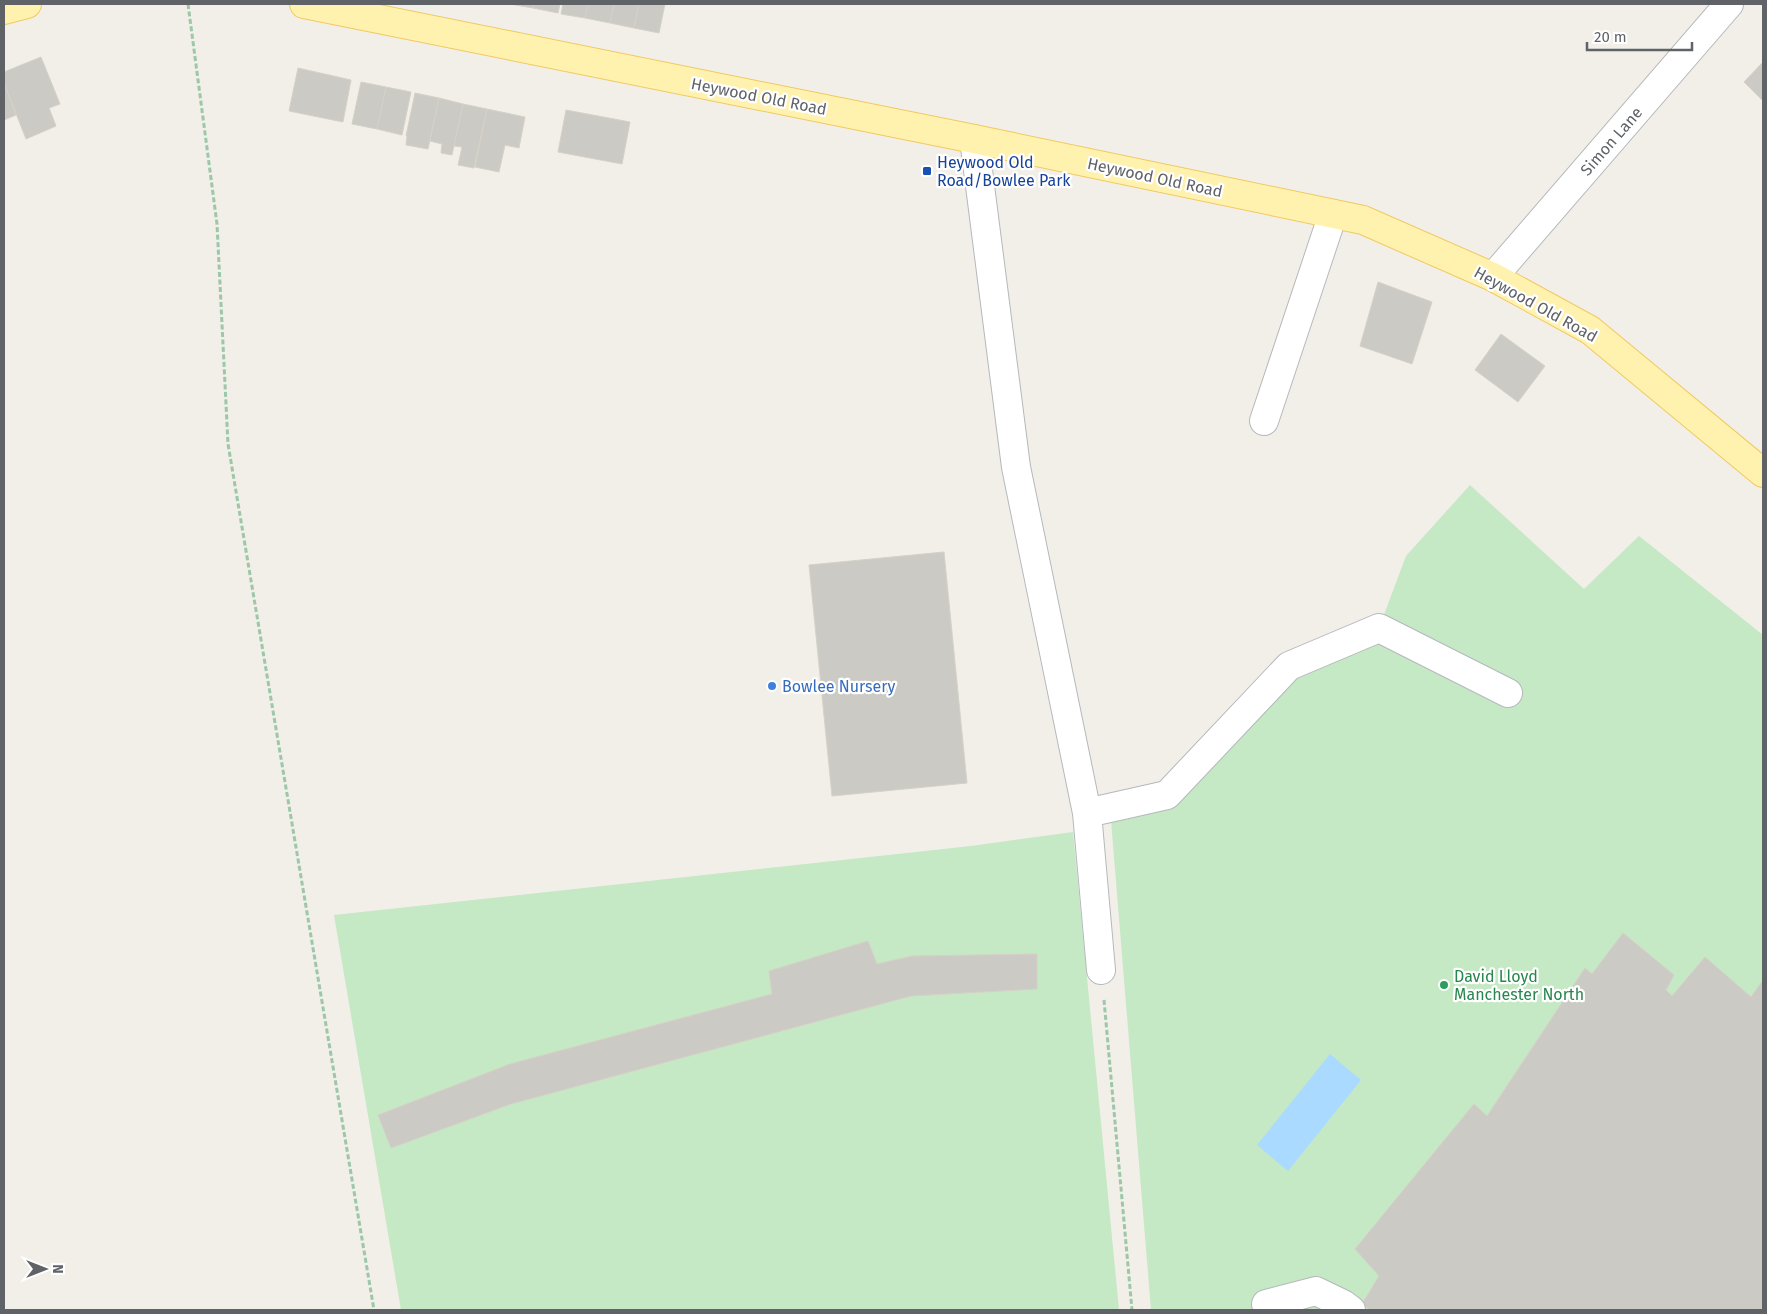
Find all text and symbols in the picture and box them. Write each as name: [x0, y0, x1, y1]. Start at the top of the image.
scale bar: [1587, 20, 1692, 52]
text: 20 m: [1594, 28, 1627, 46]
street label: Heywood Old Road: [689, 74, 828, 119]
street label: Simon Lane: [1576, 103, 1646, 179]
place label: Heywood Old Road/Bowlee Park: [937, 153, 1071, 190]
street label: Heywood Old Road: [1086, 154, 1224, 201]
marker: Heywood Old Road/Bowlee Park: [921, 165, 933, 177]
street label: Heywood Old Road: [1471, 263, 1601, 346]
place label: Bowlee Nursery: [782, 677, 895, 696]
marker: Bowlee Nursery: [766, 680, 778, 692]
place label: David Lloyd Manchester North: [1454, 967, 1584, 1004]
marker: David Lloyd Manchester North: [1438, 979, 1450, 991]
north arrow: [20, 1244, 70, 1294]
text: N: [49, 1264, 66, 1274]

